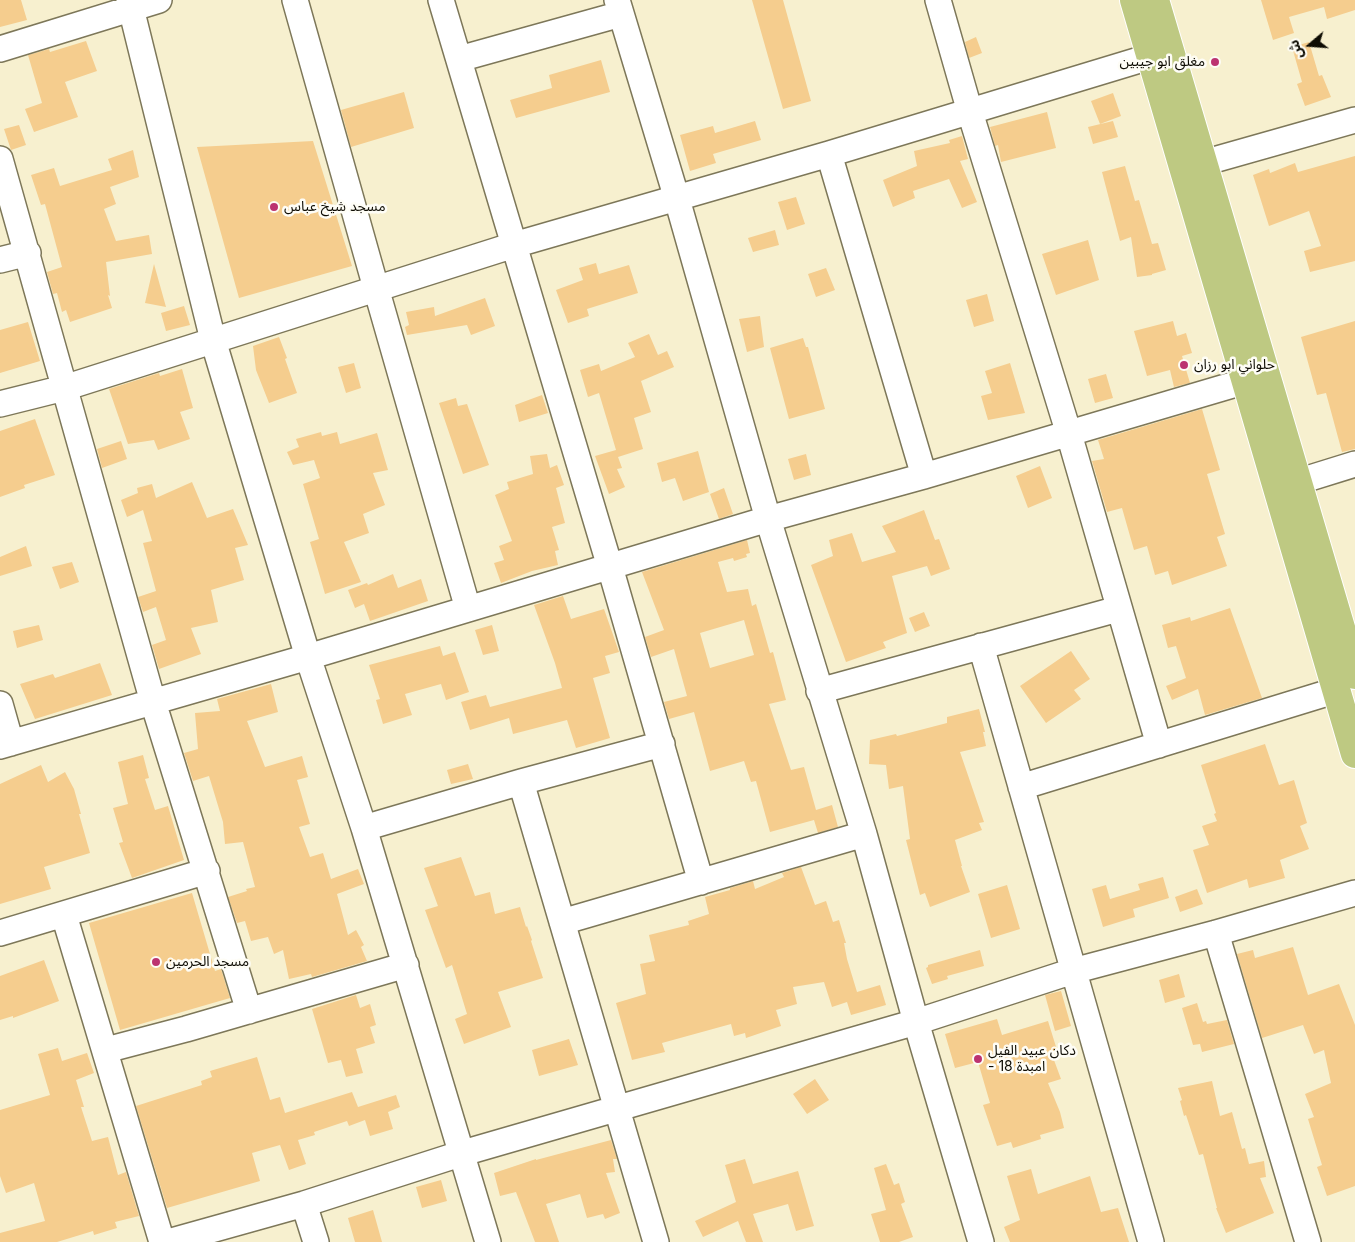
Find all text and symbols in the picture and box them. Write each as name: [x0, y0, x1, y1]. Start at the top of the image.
north arrow: [1285, 20, 1335, 70]
text: ش: [1284, 38, 1306, 62]
place label: مغلق ابو جيبين: [1120, 54, 1205, 70]
marker: مغلق ابو جيبين: [1209, 56, 1221, 68]
place label: مسجد شيخ عباس: [284, 199, 386, 215]
marker: مسجد شيخ عباس: [268, 201, 280, 213]
place label: حلواني ابو رزان: [1194, 357, 1275, 373]
marker: حلواني ابو رزان: [1178, 359, 1190, 371]
place label: مسجد الحرمين: [166, 954, 249, 970]
marker: مسجد الحرمين: [150, 956, 162, 968]
place label: دكان عبيد الفيل - امبدة 18: [988, 1043, 1076, 1076]
marker: دكان عبيد الفيل - امبدة 18: [972, 1053, 984, 1065]

